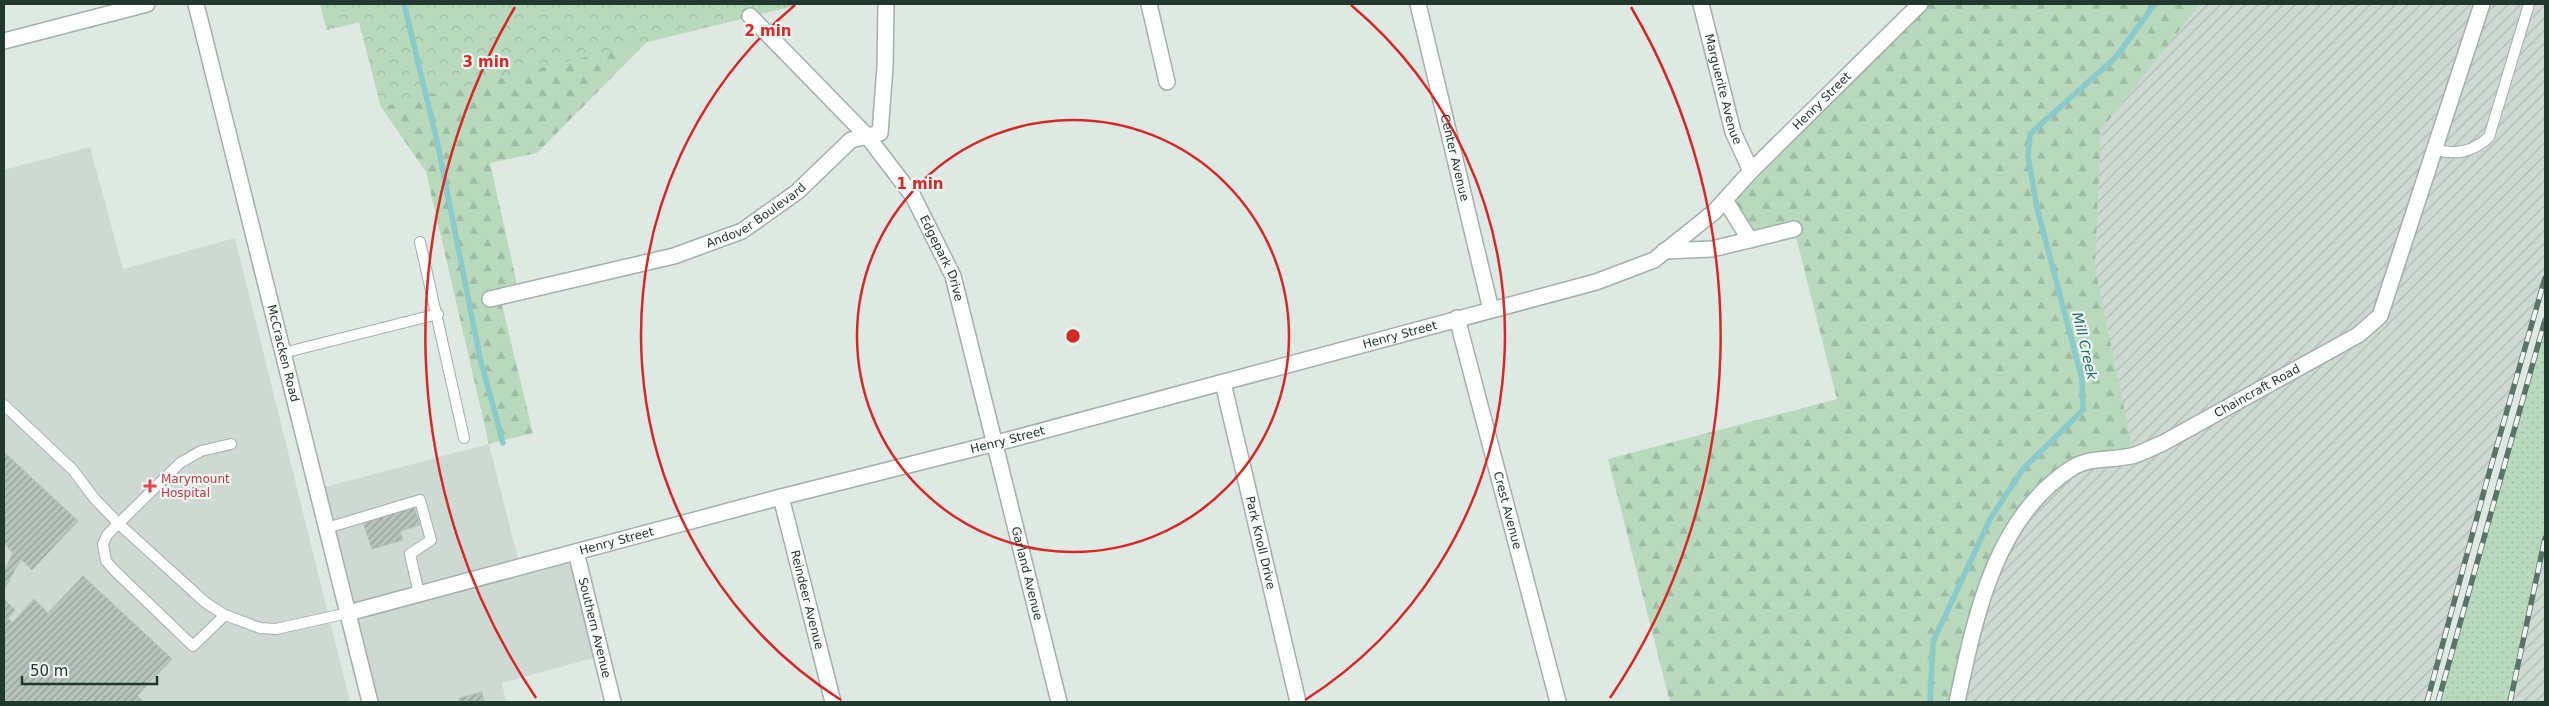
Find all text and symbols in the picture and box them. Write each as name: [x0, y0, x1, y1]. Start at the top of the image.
text: 2 min: [744, 22, 792, 40]
street label: Marguerite Avenue: [1702, 32, 1745, 147]
text: 3 min: [462, 53, 510, 71]
street label: Henry Street: [1790, 69, 1854, 133]
street label: Center Avenue: [1438, 113, 1472, 203]
text: 1 min: [896, 175, 944, 193]
street label: Andover Boulevard: [704, 180, 809, 251]
street label: Edgepark Drive: [917, 213, 966, 303]
street label: McCracken Road: [264, 303, 302, 403]
water label: Mill Creek: [2069, 311, 2101, 382]
street label: Henry Street: [1361, 318, 1439, 351]
centre of rings: [1064, 327, 1082, 345]
street label: Chaincraft Road: [2212, 362, 2302, 420]
street label: Henry Street: [969, 423, 1047, 456]
street label: Crest Avenue: [1491, 470, 1525, 551]
place label: Marymount Hospital: [161, 472, 230, 500]
marker: Marymount Hospital: [143, 479, 157, 493]
street label: Park Knoll Drive: [1243, 495, 1278, 591]
street label: Henry Street: [578, 524, 656, 558]
street label: Garland Avenue: [1009, 525, 1045, 622]
street label: Reindeer Avenue: [788, 549, 826, 651]
street label: Southern Avenue: [576, 576, 614, 679]
scale bar: [22, 654, 158, 686]
text: 50 m: [30, 662, 68, 680]

